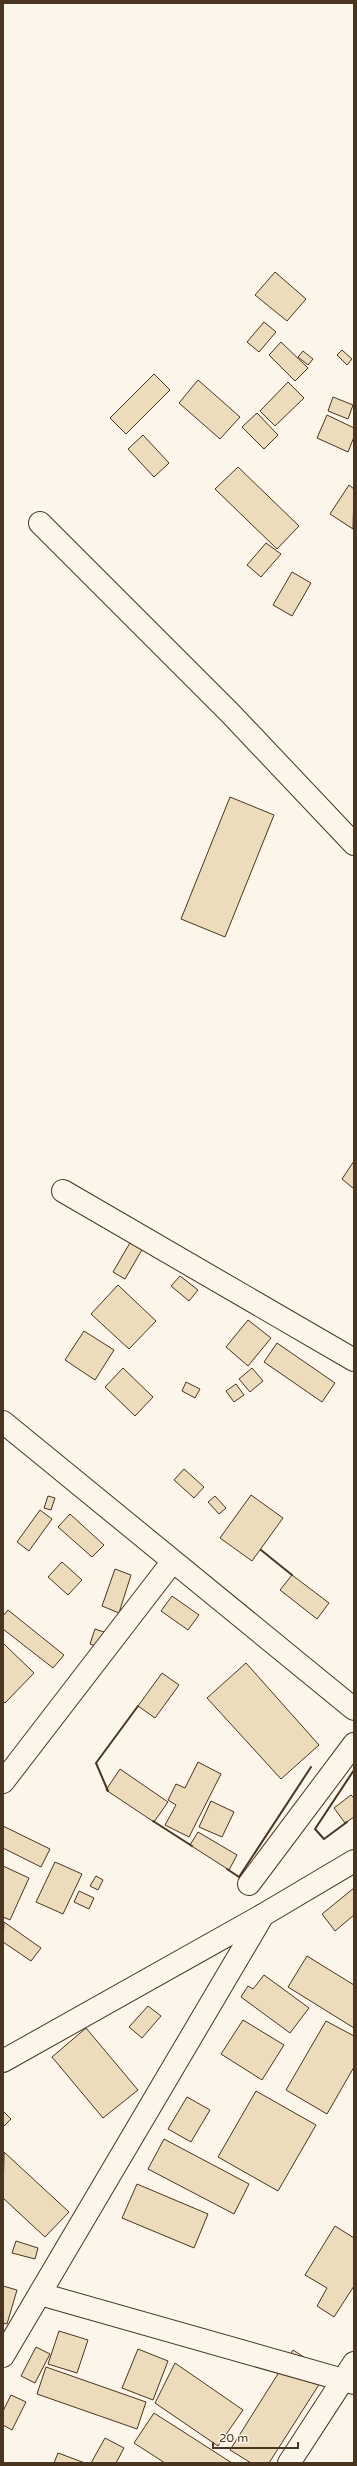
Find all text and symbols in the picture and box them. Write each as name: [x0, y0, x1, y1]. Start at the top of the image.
scale bar: [213, 2424, 298, 2450]
text: 20 m: [219, 2431, 248, 2445]

